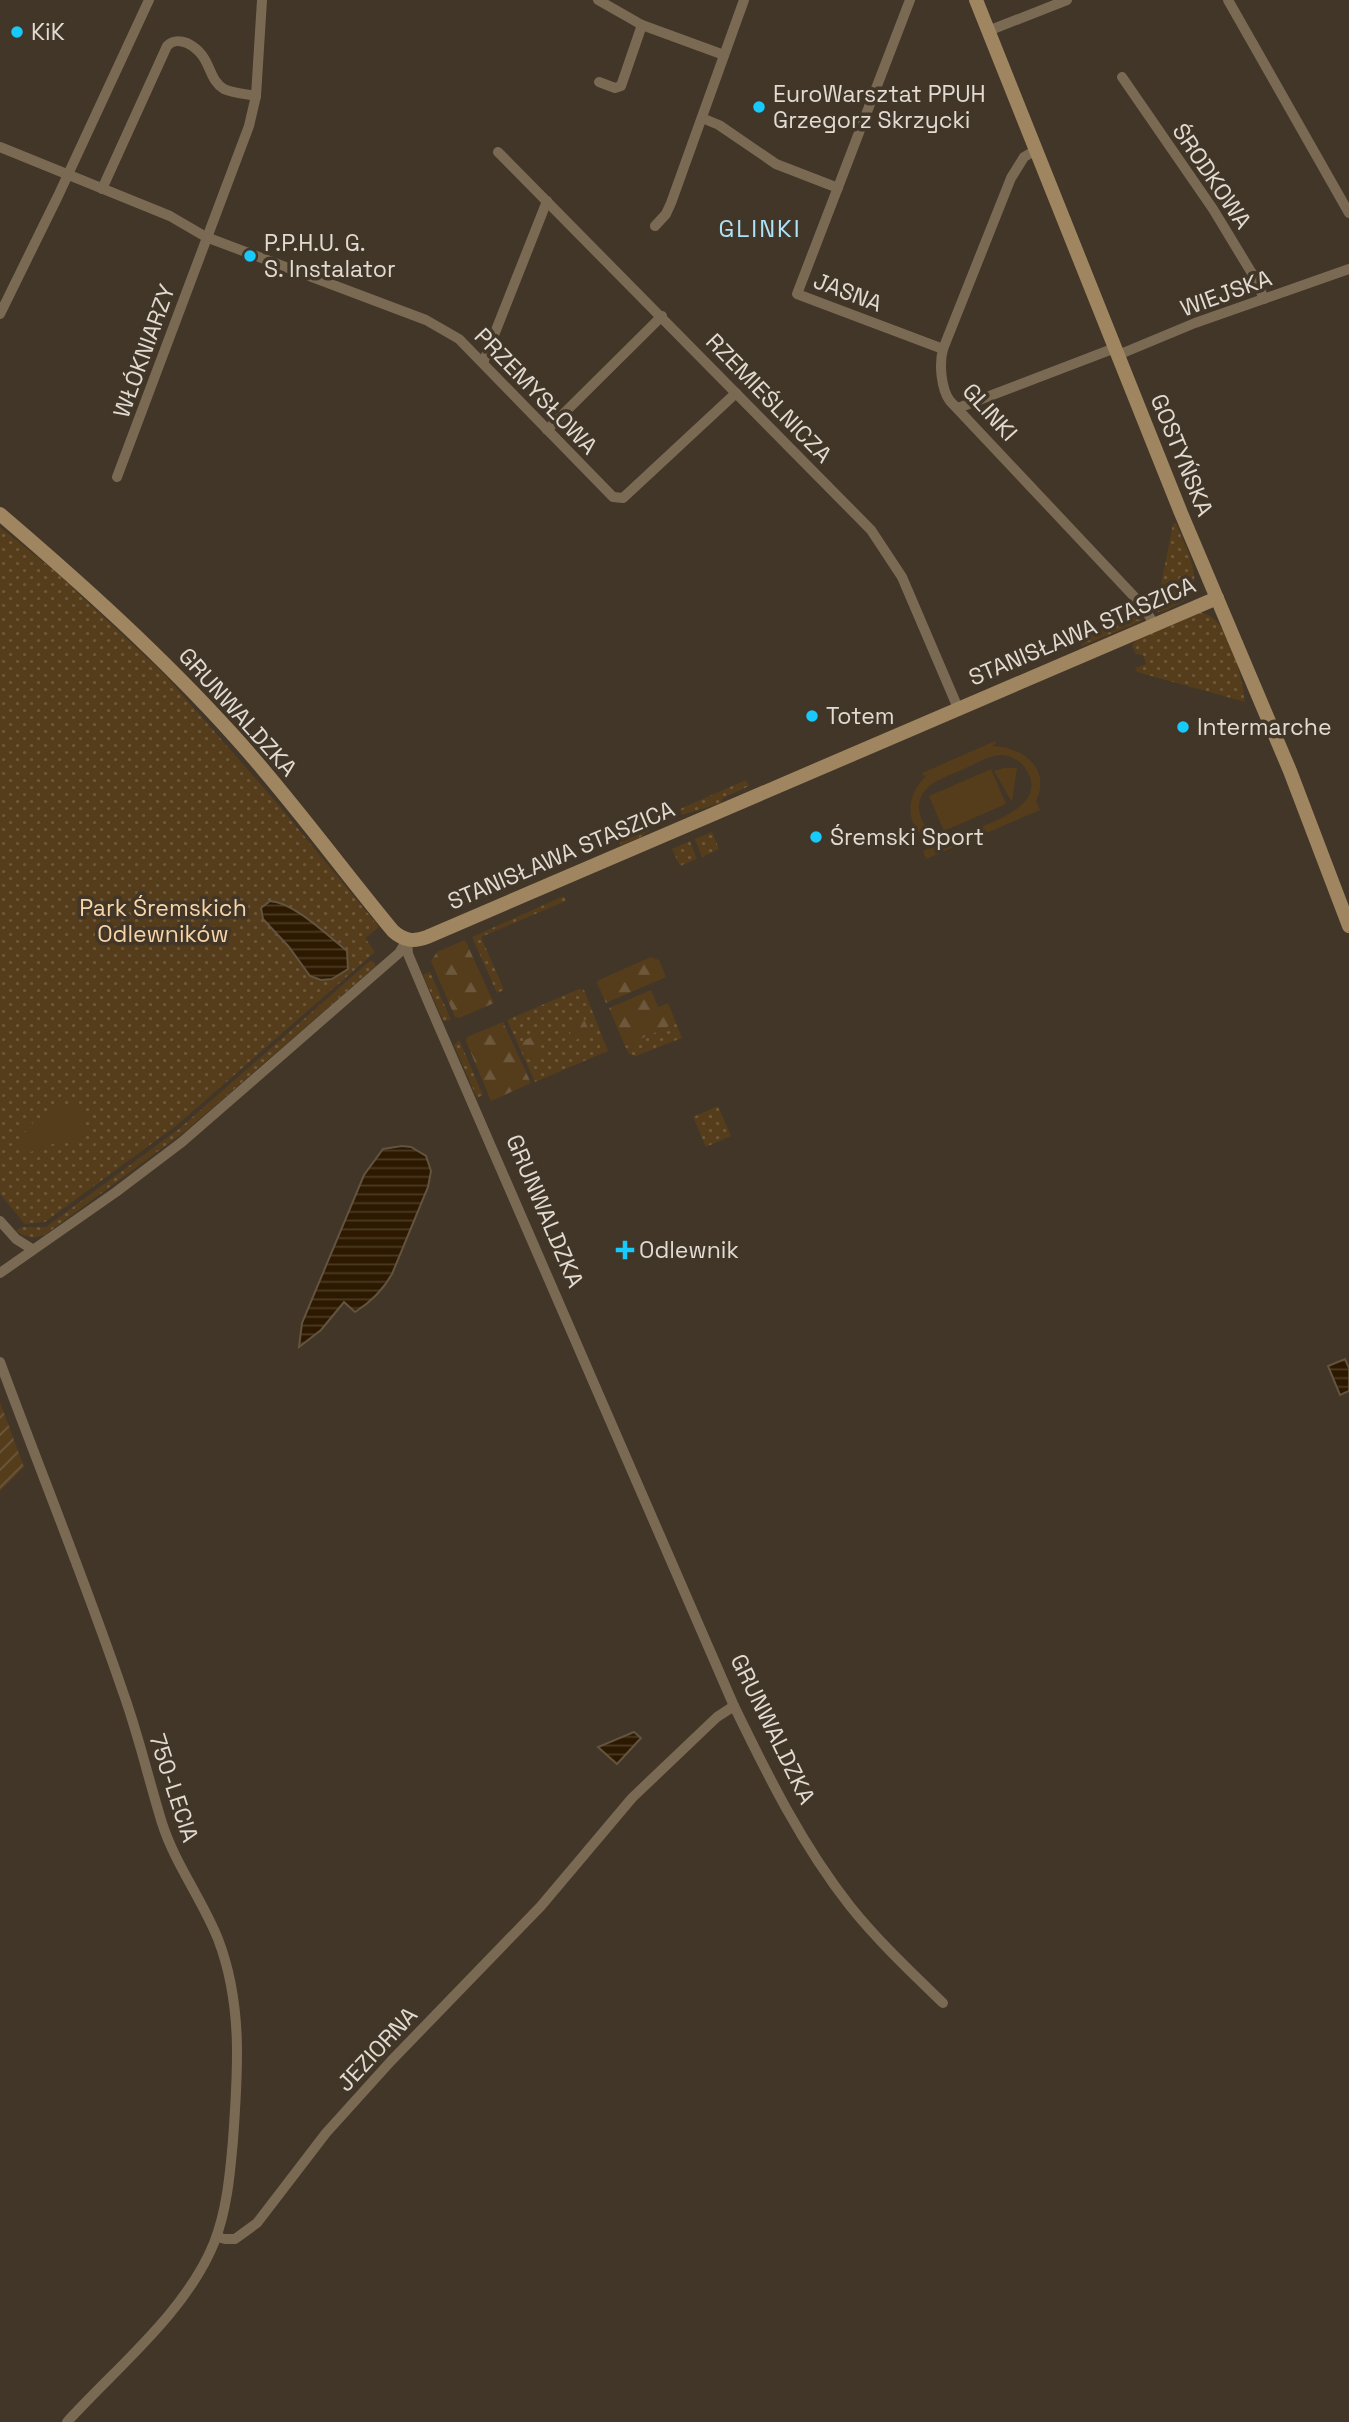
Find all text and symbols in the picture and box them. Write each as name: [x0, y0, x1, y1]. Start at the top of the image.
place label: KiK: [31, 17, 65, 47]
marker: KiK: [9, 24, 25, 40]
place label: EuroWarsztat PPUH Grzegorz Skrzycki: [773, 79, 986, 135]
marker: EuroWarsztat PPUH Grzegorz Skrzycki: [751, 99, 767, 115]
street label: ŚRODKOWA: [1166, 117, 1258, 235]
district label: GLINKI: [718, 213, 802, 244]
place label: P.P.H.U. G. S. Instalator: [264, 228, 396, 284]
marker: P.P.H.U. G. S. Instalator: [242, 248, 258, 264]
street label: WIEJSKA: [1176, 263, 1276, 323]
street label: JASNA: [809, 265, 887, 319]
street label: WŁÓKNIARZY: [106, 280, 182, 422]
street label: PRZEMYSŁOWA: [468, 321, 604, 461]
street label: RZEMIEŚLNICZA: [699, 327, 839, 469]
street label: GLINKI: [956, 377, 1024, 447]
street label: GOSTYŃSKA: [1144, 389, 1220, 521]
street label: STANISŁAWA STASZICA: [964, 570, 1200, 692]
street label: GRUNWALDZKA: [172, 641, 304, 783]
place label: Totem: [826, 701, 895, 731]
marker: Totem: [804, 708, 820, 724]
place label: Intermarche: [1197, 712, 1332, 742]
marker: Intermarche: [1175, 719, 1191, 735]
street label: STANISŁAWA STASZICA: [443, 794, 679, 916]
place label: Śremski Sport: [830, 822, 984, 852]
marker: Śremski Sport: [808, 829, 824, 845]
park label: Park Śremskich Odlewników: [79, 893, 247, 949]
street label: GRUNWALDZKA: [499, 1130, 591, 1292]
place label: Odlewnik: [639, 1235, 739, 1265]
marker: Odlewnik: [617, 1242, 633, 1258]
street label: GRUNWALDZKA: [724, 1649, 822, 1809]
street label: 750-LECIA: [142, 1730, 206, 1846]
street label: JEZIORNA: [330, 2000, 424, 2098]

